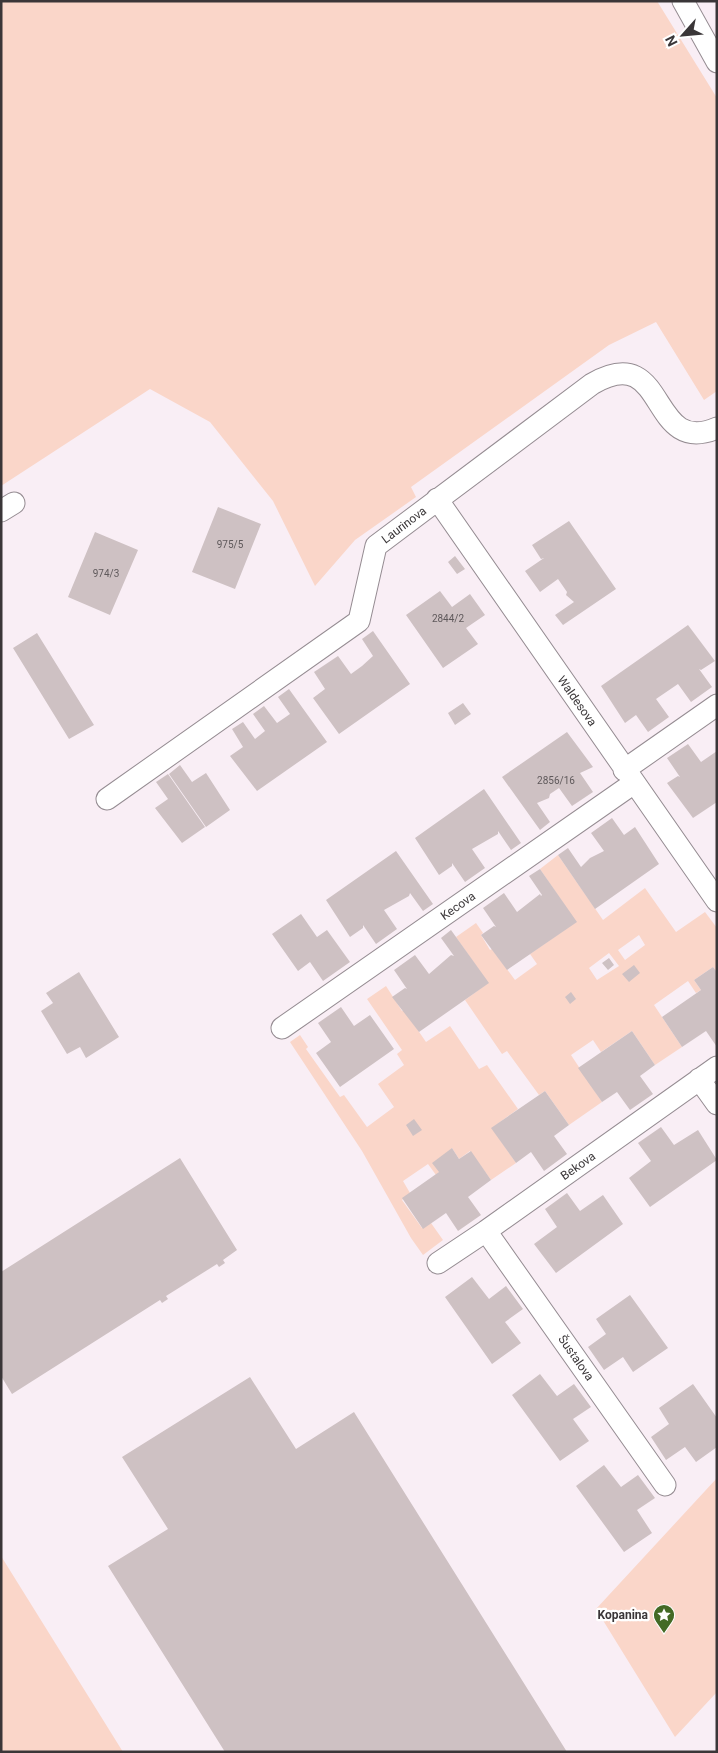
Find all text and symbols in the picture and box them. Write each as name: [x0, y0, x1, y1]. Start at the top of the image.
north arrow: [658, 10, 708, 60]
text: N: [662, 33, 681, 49]
street label: Laurinova: [379, 504, 429, 546]
house number: 975/5: [217, 539, 244, 550]
house number: 974/3: [93, 568, 119, 579]
house number: 2844/2: [432, 613, 464, 624]
street label: Waldesova: [555, 673, 599, 729]
house number: 2856/16: [537, 775, 575, 786]
street label: Kecova: [438, 889, 478, 923]
street label: Bekova: [558, 1149, 598, 1183]
street label: Šustalova: [555, 1332, 598, 1383]
place icon: Kopanina: [652, 1603, 676, 1634]
place label: Kopanina: [598, 1608, 649, 1622]

